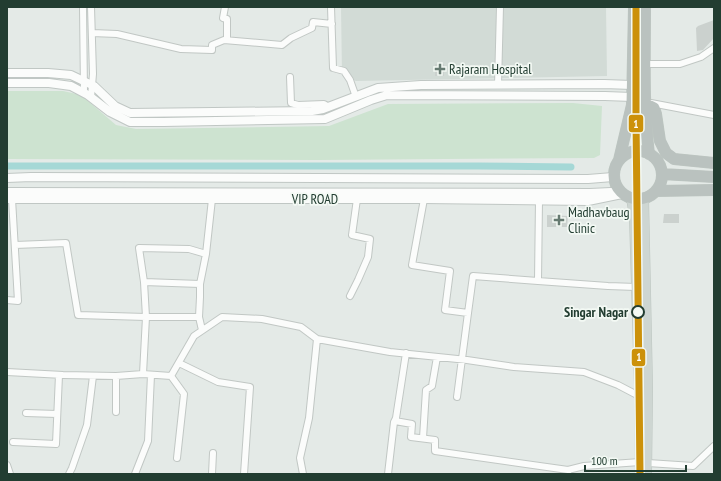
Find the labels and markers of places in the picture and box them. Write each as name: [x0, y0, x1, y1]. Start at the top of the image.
place label: Rajaram Hospital: [449, 60, 532, 78]
marker: Rajaram Hospital: [434, 63, 446, 75]
place label: Madhavbaug Clinic: [568, 203, 630, 237]
marker: Madhavbaug Clinic: [553, 214, 565, 226]
place label: Singar Nagar: [564, 303, 629, 321]
marker: Singar Nagar: [631, 305, 645, 319]

